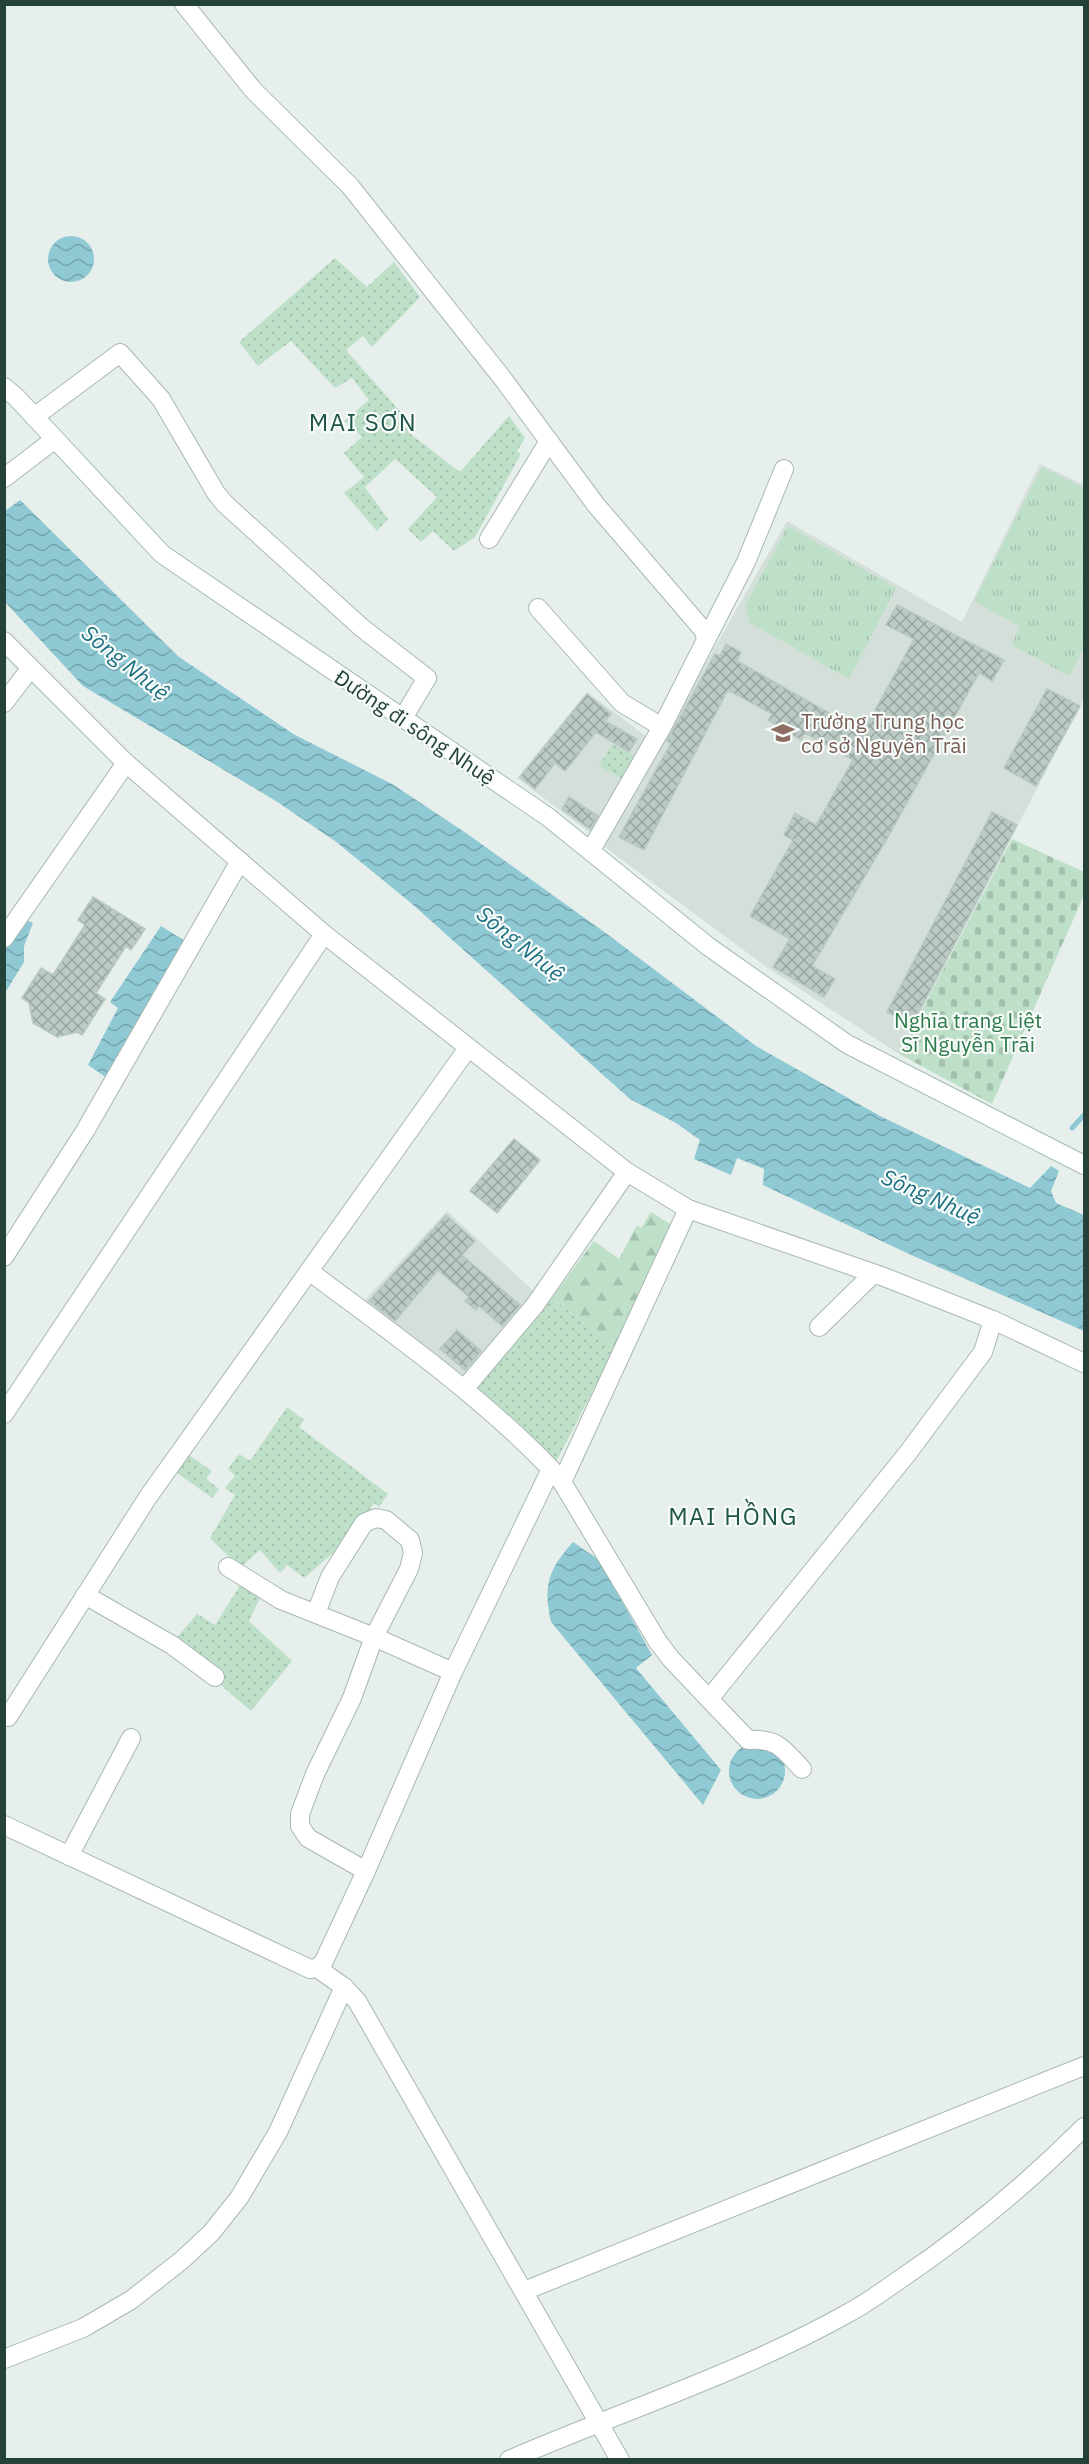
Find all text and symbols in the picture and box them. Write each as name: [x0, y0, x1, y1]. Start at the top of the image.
district label: MAI SƠN: [309, 406, 417, 438]
water label: Sông Nhuệ: [76, 618, 176, 706]
street label: Đường đi sông Nhuệ: [329, 663, 501, 791]
place label: Trường Trung học cơ sở Nguyễn Trãi: [801, 707, 967, 759]
school or university icon: Trường Trung học cơ sở Nguyễn Trãi: [770, 720, 796, 746]
water label: Sông Nhuệ: [471, 899, 571, 987]
park label: Nghĩa trang Liệt Sĩ Nguyễn Trãi: [894, 1006, 1042, 1058]
water label: Sông Nhuệ: [877, 1161, 985, 1231]
district label: MAI HỒNG: [668, 1498, 798, 1532]

